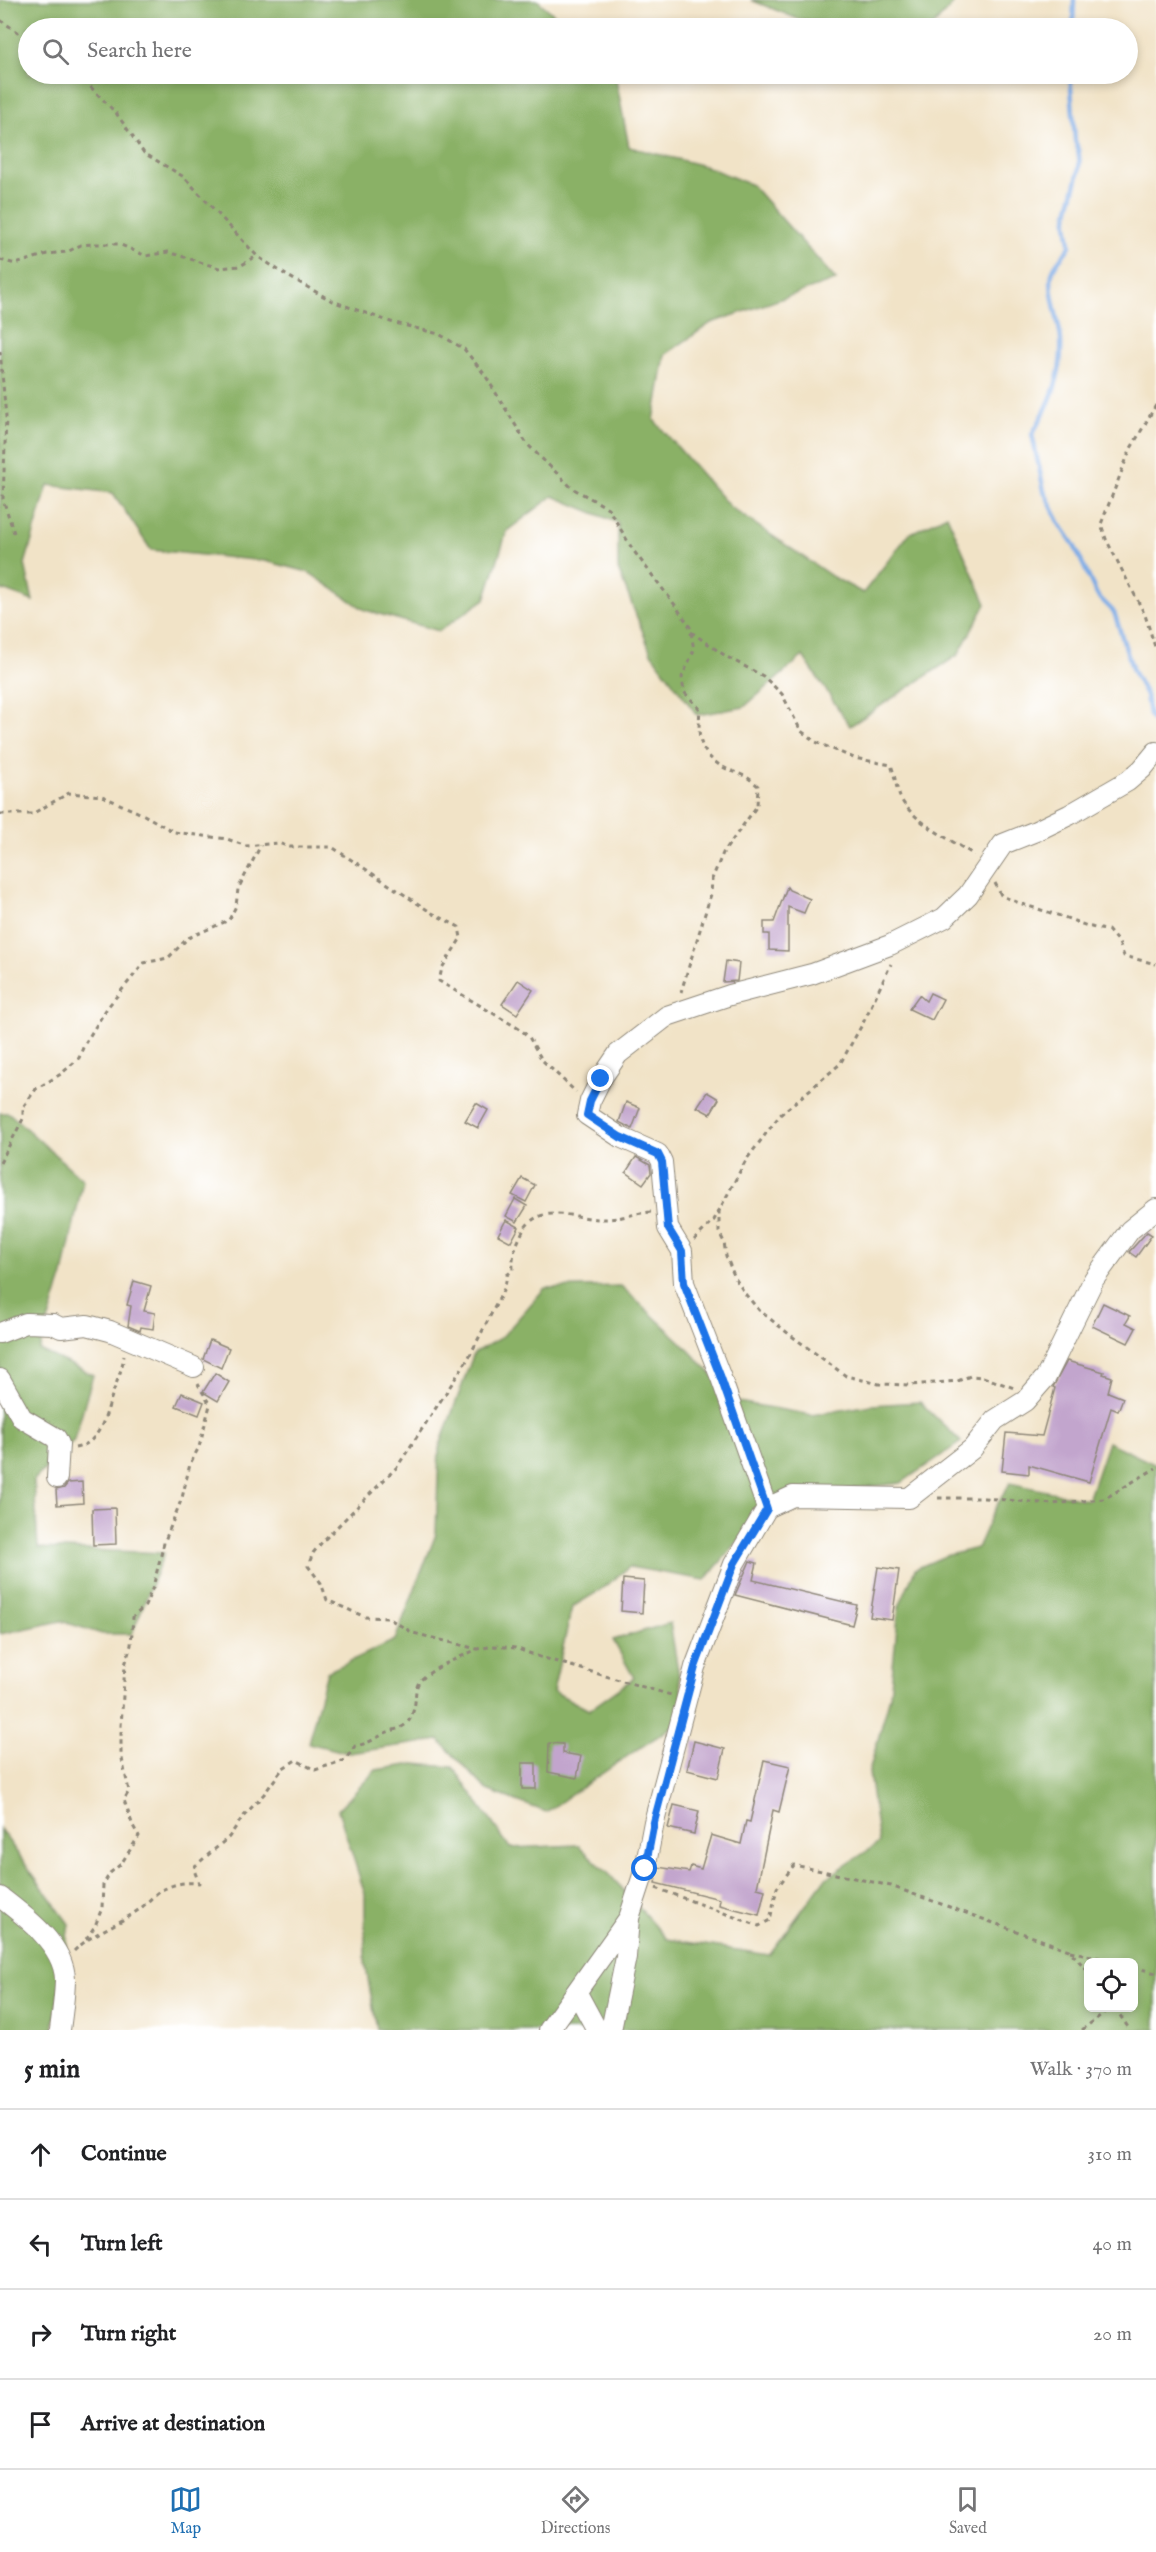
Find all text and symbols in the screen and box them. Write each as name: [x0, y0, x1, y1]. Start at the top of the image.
search box: [18, 18, 1138, 84]
icon: search: [39, 35, 72, 68]
text: Search here: [87, 37, 192, 65]
route end: [587, 1065, 613, 1091]
route start: [631, 1855, 657, 1881]
map controls: [1084, 1958, 1138, 2012]
button: locate: [1084, 1958, 1138, 2012]
text: 5 min: [24, 2053, 80, 2086]
text: Walk · 370 m: [1030, 2057, 1132, 2082]
icon: ahead: [24, 2138, 57, 2171]
text: Continue: [81, 2140, 167, 2168]
text: 310 m: [1088, 2142, 1132, 2167]
icon: left: [24, 2228, 57, 2261]
text: Turn left: [81, 2230, 163, 2258]
text: 40 m: [1093, 2232, 1132, 2257]
icon: right: [24, 2318, 57, 2351]
text: Turn right: [81, 2320, 176, 2348]
text: 20 m: [1093, 2322, 1132, 2347]
icon: arrive: [24, 2408, 57, 2441]
text: Arrive at destination: [81, 2410, 265, 2438]
tab: Map: [169, 2483, 202, 2539]
tab: Directions: [541, 2483, 610, 2539]
tab: Saved: [949, 2483, 987, 2539]

